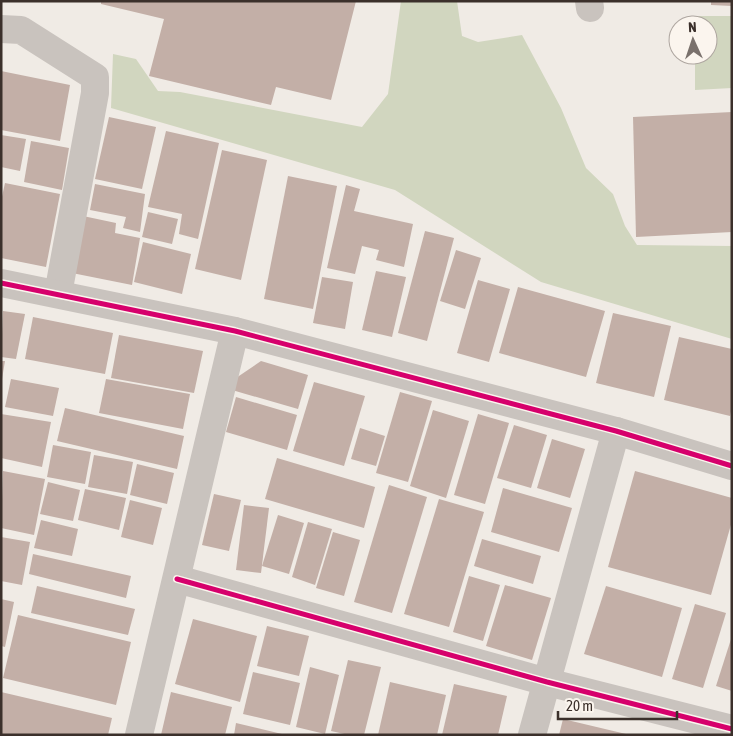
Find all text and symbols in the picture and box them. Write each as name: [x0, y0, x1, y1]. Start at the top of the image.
north arrow: [668, 15, 718, 65]
text: N: [688, 19, 697, 35]
scale bar: [558, 688, 677, 720]
text: 20 m: [566, 697, 593, 714]

